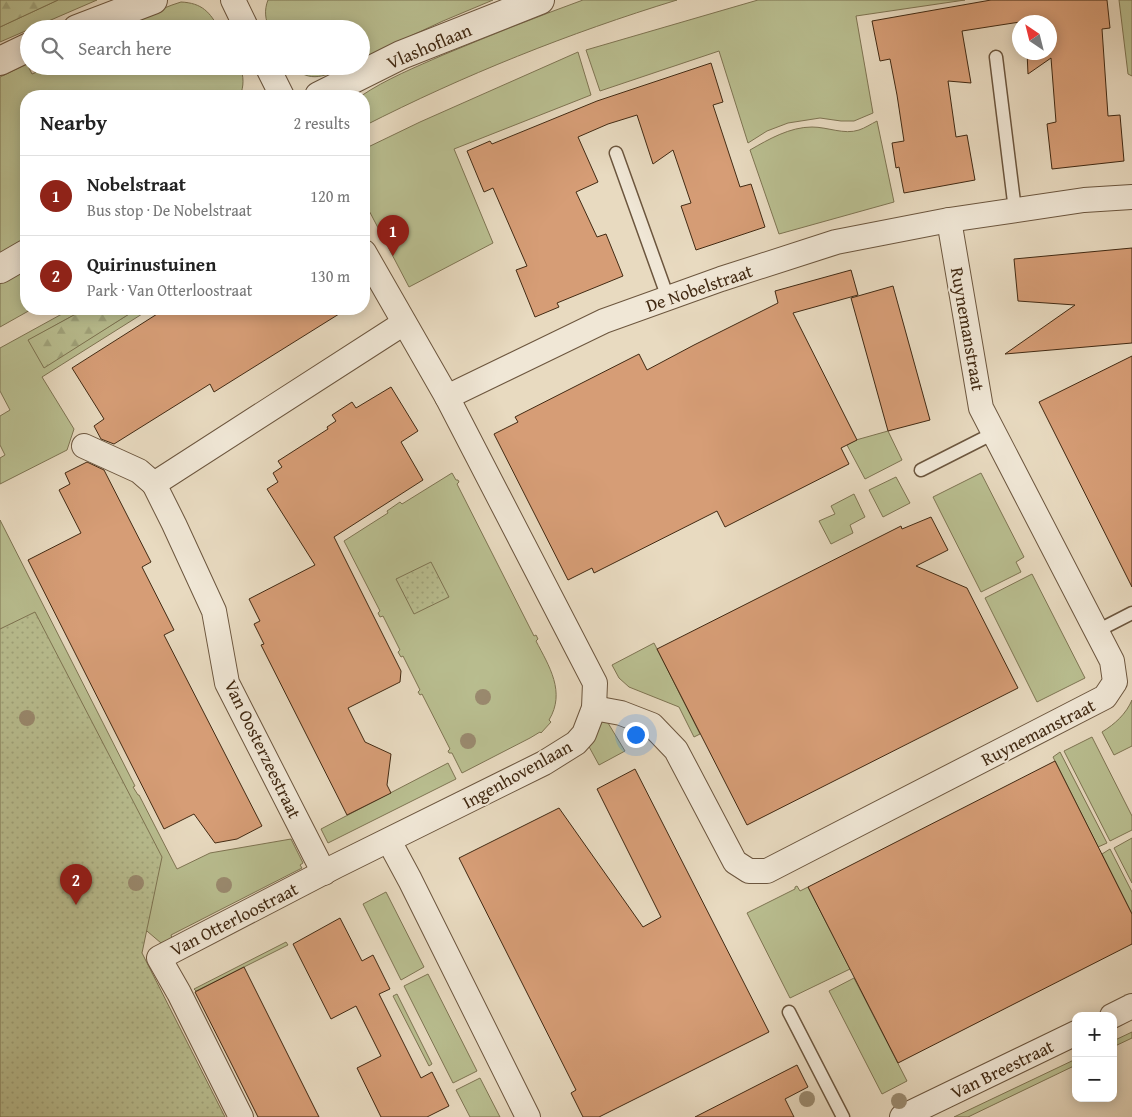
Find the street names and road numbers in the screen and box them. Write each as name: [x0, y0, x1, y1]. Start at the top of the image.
street label: Vlashoflaan: [382, 16, 476, 76]
street label: De Nobelstraat: [642, 257, 757, 319]
street label: Ruynemanstraat: [944, 265, 992, 394]
street label: Van Oosterzeestraat: [218, 675, 309, 824]
street label: Ruynemanstraat: [976, 691, 1100, 772]
street label: Ingenhovenlaan: [457, 733, 577, 815]
street label: Van Otterloostraat: [165, 875, 303, 963]
street label: Van Breestraat: [946, 1032, 1059, 1106]

